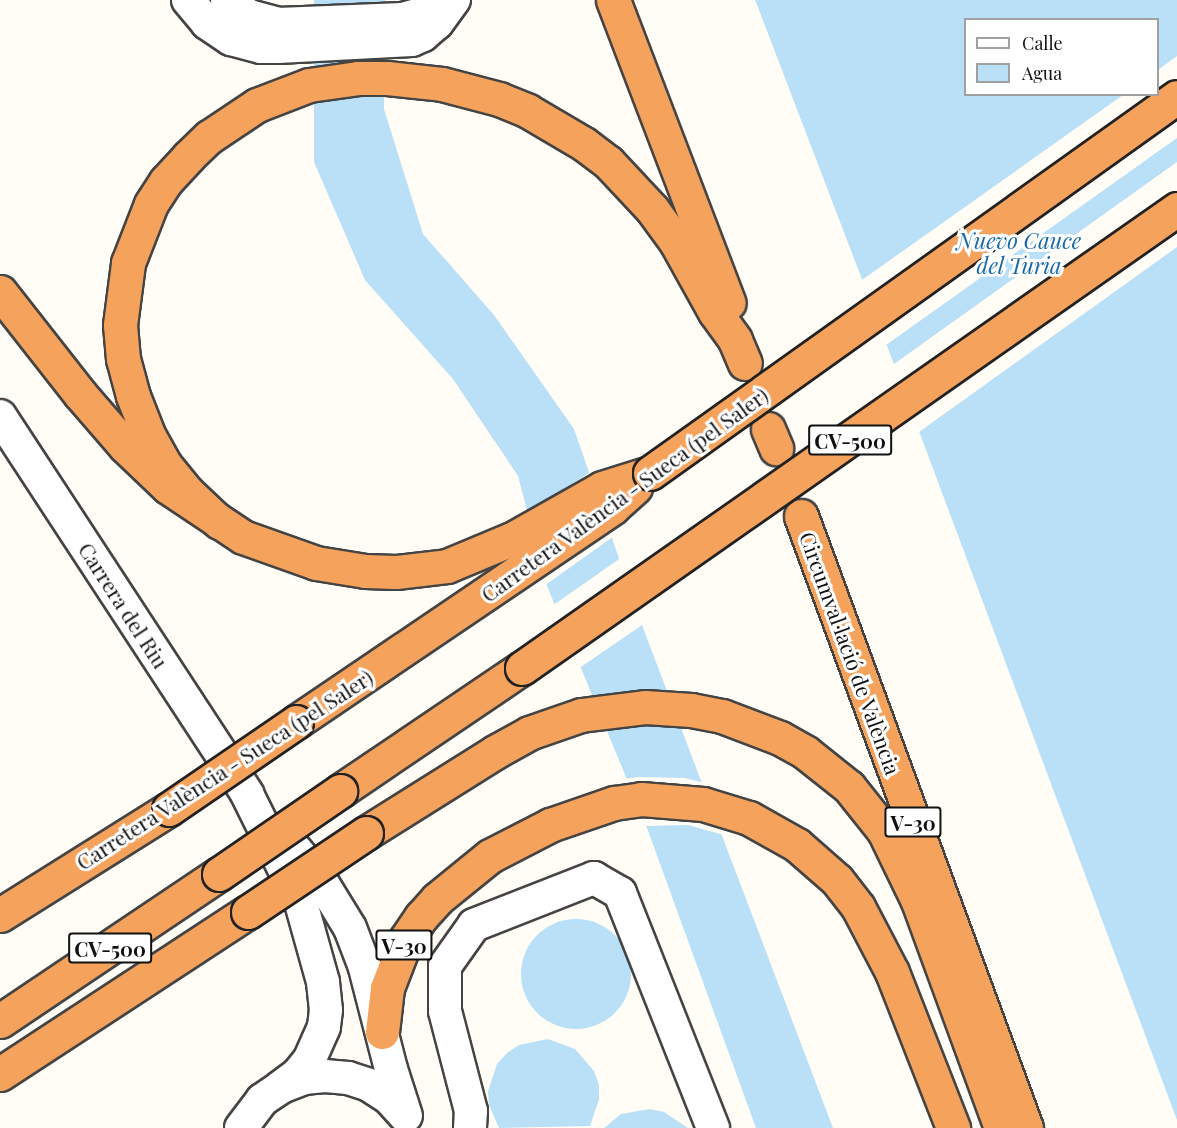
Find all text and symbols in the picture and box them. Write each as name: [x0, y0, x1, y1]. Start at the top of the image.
legend: [964, 18, 1159, 96]
text: Calle: [1022, 31, 1063, 55]
text: Agua: [1022, 61, 1062, 85]
water label: Nuevo Cauce del Turia: [957, 227, 1081, 278]
street label: Carretera València - Sueca (pel Saler): [475, 381, 773, 607]
road number: CV-500: [808, 423, 892, 457]
street label: Circumval·lació de València: [795, 528, 907, 778]
street label: Carrera del Riu: [74, 537, 174, 673]
street label: Carretera València - Sueca (pel Saler): [71, 663, 377, 875]
road number: V-30: [883, 805, 943, 839]
road number: V-30: [374, 928, 434, 962]
road number: CV-500: [68, 931, 152, 965]

